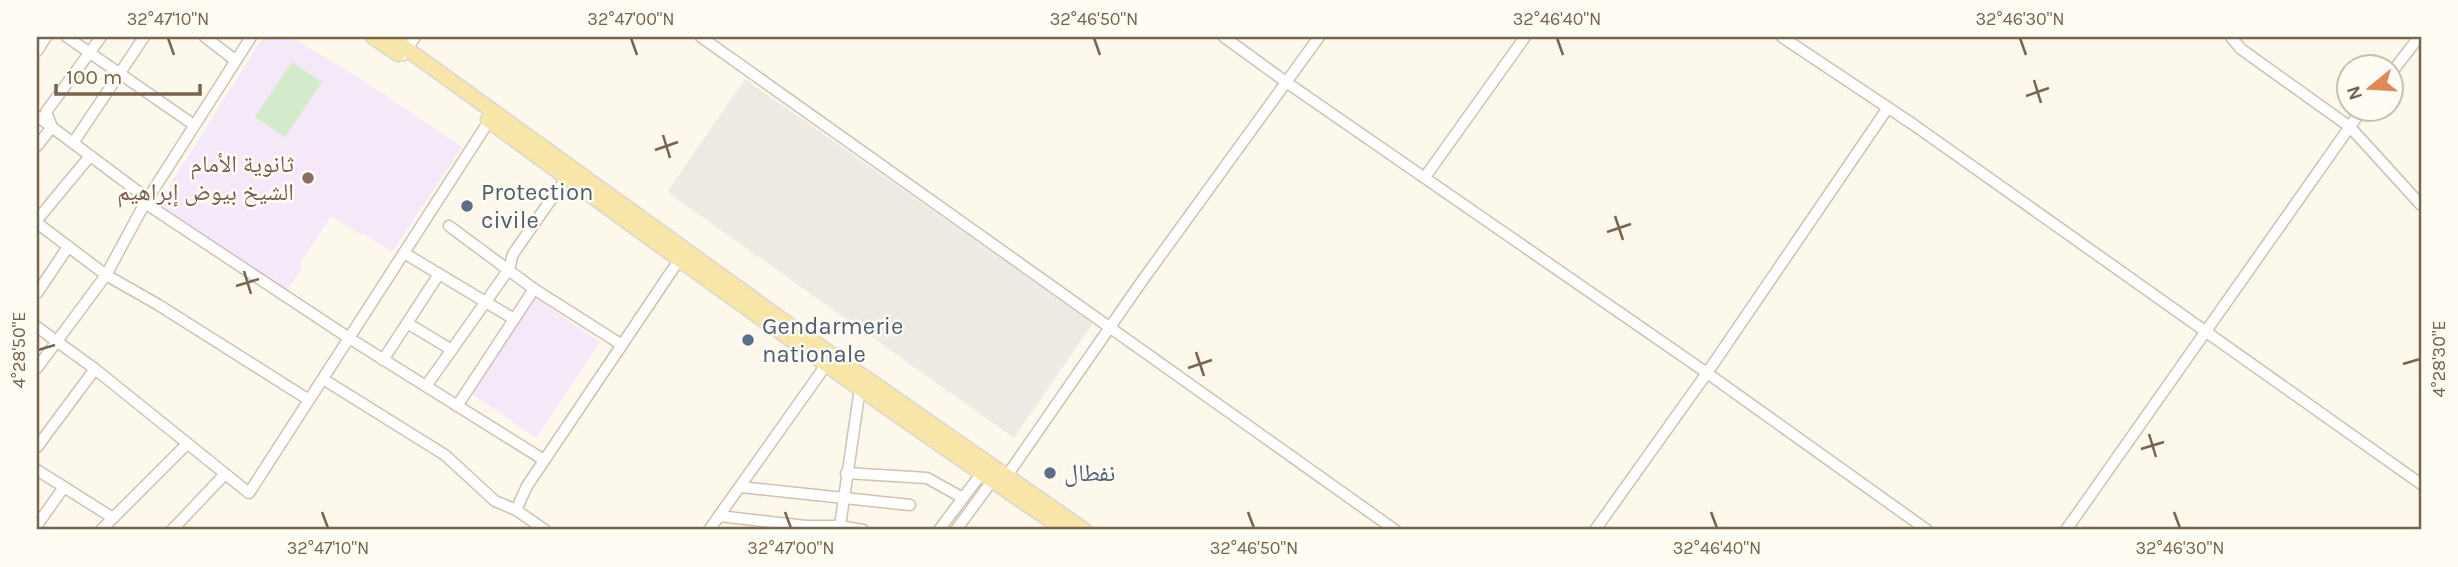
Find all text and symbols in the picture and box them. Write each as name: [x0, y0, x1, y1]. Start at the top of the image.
text: 32°47'10"N: [127, 8, 209, 30]
text: 32°47'00"N: [587, 8, 675, 30]
text: 32°46'50"N: [1050, 8, 1138, 30]
text: 32°46'40"N: [1513, 8, 1601, 30]
text: 32°46'30"N: [1975, 8, 2065, 30]
scale bar: [56, 52, 200, 96]
north arrow: [2336, 52, 2406, 122]
text: 100 m: [66, 65, 123, 89]
text: N: [2342, 83, 2367, 103]
place label: ثانوية الأمام الشيخ بيوض إبراهيم: [117, 150, 294, 208]
marker: ثانوية الأمام الشيخ بيوض إبراهيم: [300, 170, 316, 186]
place label: Protection civile: [481, 178, 594, 234]
marker: Protection civile: [459, 198, 475, 214]
text: 4°28'50"E: [8, 312, 30, 388]
place label: Gendarmerie nationale: [762, 312, 903, 368]
text: 4°28'30"E: [2428, 320, 2450, 398]
marker: Gendarmerie nationale: [740, 332, 756, 348]
place label: نفطال: [1064, 459, 1115, 487]
marker: نفطال: [1042, 465, 1058, 481]
text: 32°47'10"N: [287, 537, 369, 559]
text: 32°47'00"N: [747, 537, 835, 559]
text: 32°46'50"N: [1210, 537, 1298, 559]
text: 32°46'40"N: [1673, 537, 1761, 559]
text: 32°46'30"N: [2135, 537, 2225, 559]

